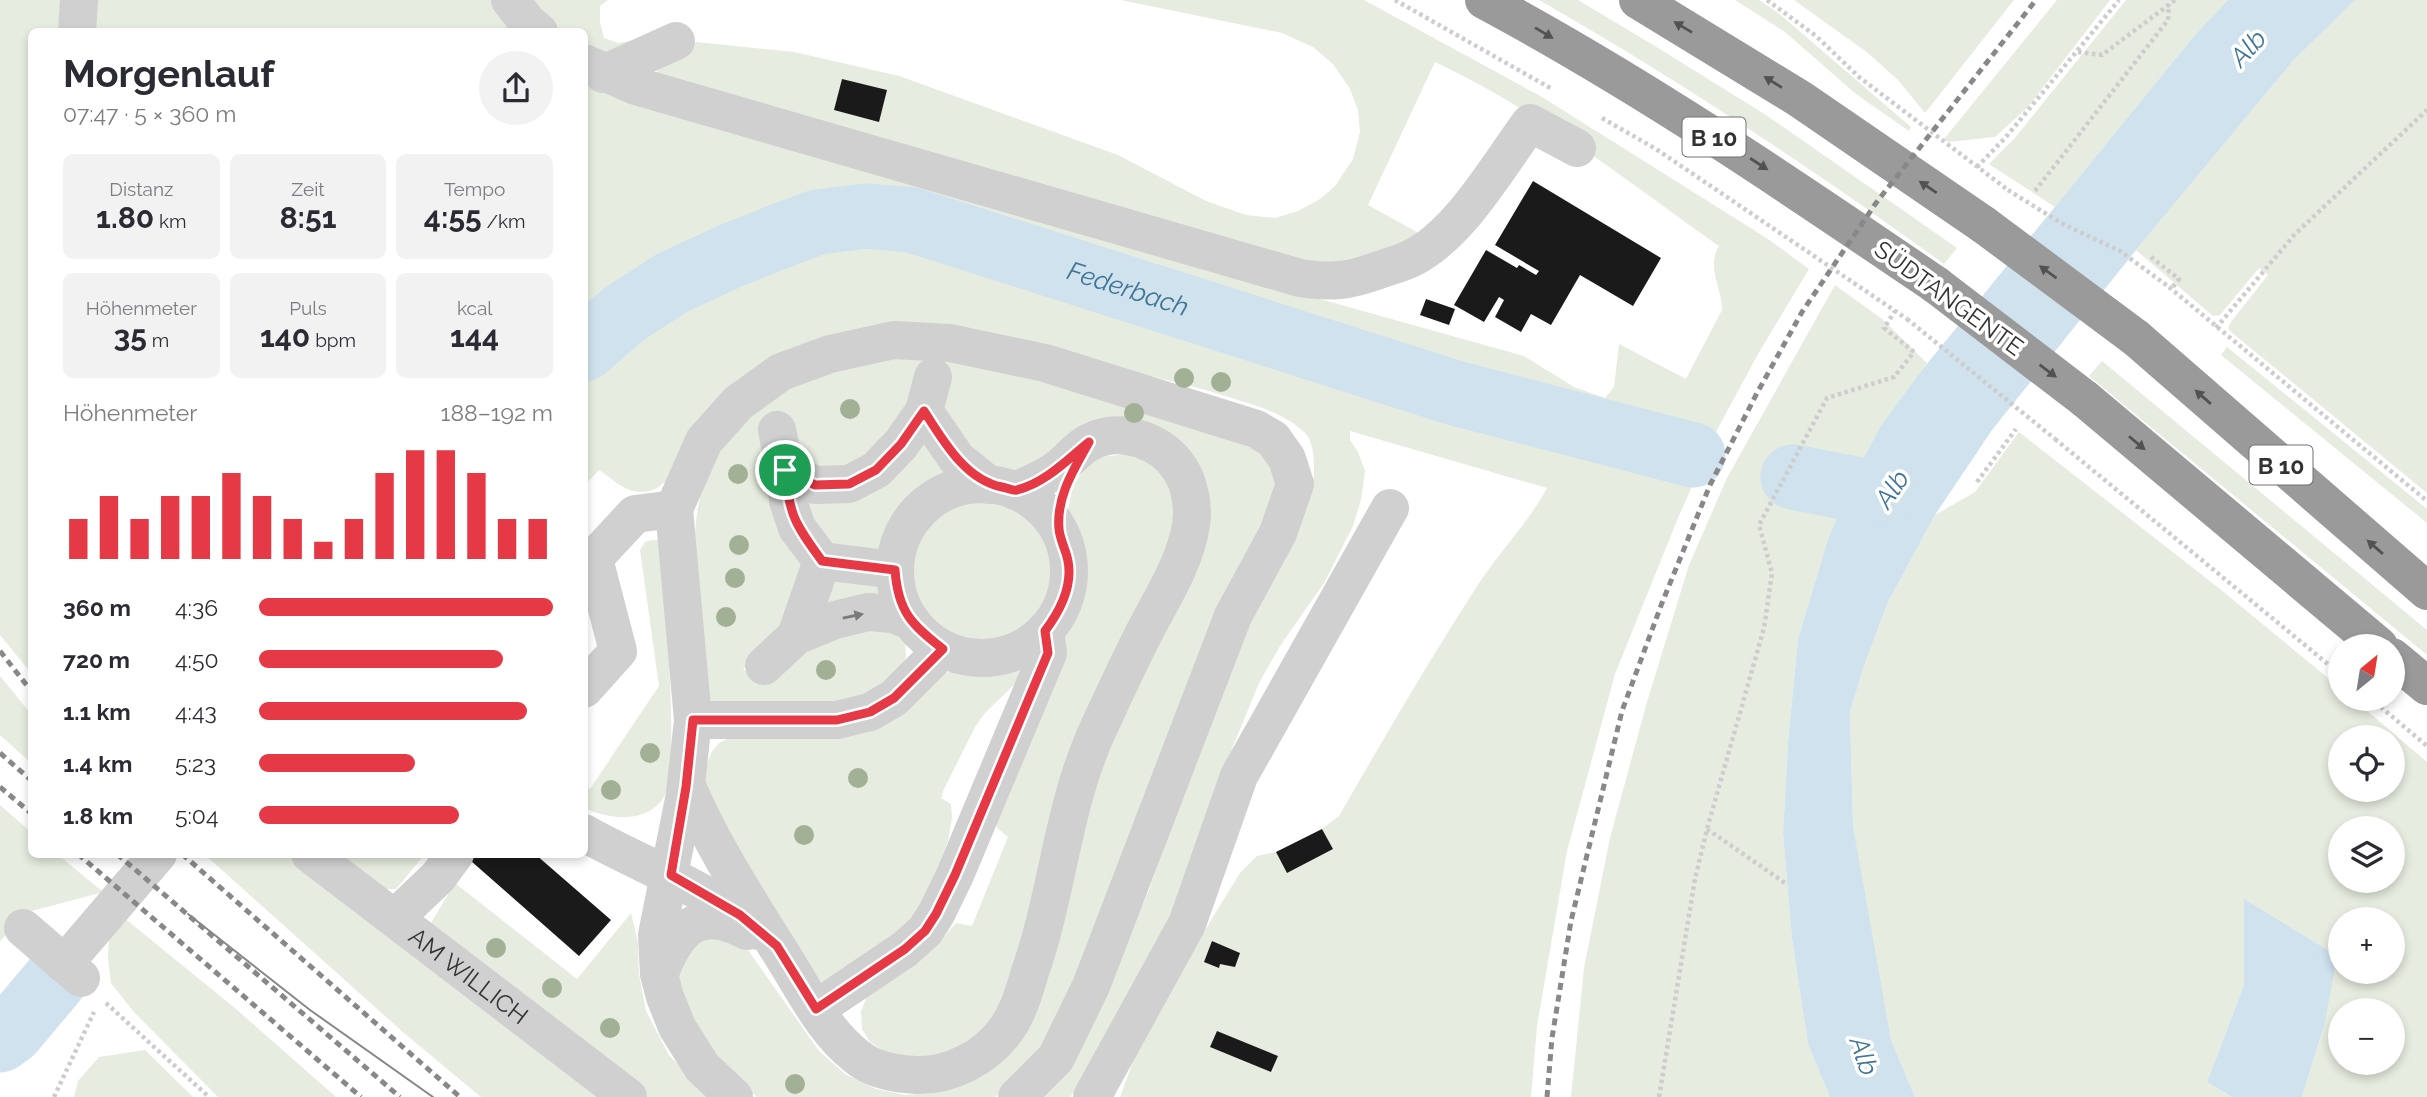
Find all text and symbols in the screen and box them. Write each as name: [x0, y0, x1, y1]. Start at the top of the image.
one-way arrow: [1673, 20, 1692, 33]
water label: Alb: [2222, 23, 2272, 74]
one-way arrow: [1534, 26, 1553, 39]
text: Morgenlauf: [63, 51, 274, 96]
button: share: [479, 51, 553, 125]
one-way arrow: [1763, 76, 1783, 89]
text: 07:47 · 5 × 360 m: [63, 100, 236, 127]
road number: B 10: [1682, 118, 1746, 156]
one-way arrow: [1749, 158, 1768, 171]
text: Distanz: [109, 178, 173, 200]
text: Zeit: [291, 178, 325, 200]
text: Tempo: [444, 178, 505, 200]
one-way arrow: [1919, 180, 1937, 194]
text: 1.80: [96, 200, 154, 235]
text: 8:51: [280, 200, 336, 235]
text: 4:55: [424, 200, 482, 235]
text: km: [154, 210, 187, 232]
text: /km: [482, 210, 525, 232]
street label: SÜDTANGENTE: [1869, 234, 2029, 362]
water label: Federbach: [1064, 256, 1193, 322]
one-way arrow: [2039, 265, 2057, 279]
text: Höhenmeter: [86, 297, 197, 319]
text: Puls: [289, 297, 327, 319]
text: kcal: [457, 297, 492, 319]
text: 35: [113, 319, 147, 354]
text: 140: [260, 319, 310, 354]
text: 144: [450, 319, 499, 354]
text: m: [147, 329, 169, 351]
text: bpm: [310, 329, 356, 351]
one-way arrow: [2039, 364, 2057, 379]
one-way arrow: [2195, 390, 2212, 405]
text: Höhenmeter: [63, 399, 197, 426]
text: 188–192 m: [441, 399, 553, 426]
one-way arrow: [2129, 435, 2146, 450]
pin: [755, 440, 815, 500]
road number: B 10: [2250, 446, 2312, 485]
icon: arrive: [766, 451, 804, 489]
water label: Alb: [1868, 464, 1915, 515]
one-way arrow: [2366, 539, 2384, 555]
text: 360 m: [63, 594, 131, 621]
text: 4:36: [175, 594, 218, 621]
one-way arrow: [842, 610, 864, 621]
north arrow: [2328, 634, 2404, 710]
map controls: [2328, 634, 2405, 1075]
text: 720 m: [63, 646, 130, 673]
text: 4:50: [175, 646, 219, 673]
text: 1.1 km: [63, 698, 131, 725]
text: 4:43: [175, 698, 217, 725]
button: locate: [2328, 725, 2405, 802]
text: 1.4 km: [63, 750, 132, 777]
text: 5:23: [175, 750, 216, 777]
text: 1.8 km: [63, 802, 133, 829]
text: 5:04: [175, 802, 219, 829]
button: layers: [2328, 816, 2405, 893]
button: +: [2328, 907, 2405, 984]
street label: AM WILLICH: [404, 921, 534, 1030]
button: −: [2328, 998, 2405, 1075]
water label: Alb: [1843, 1031, 1885, 1079]

